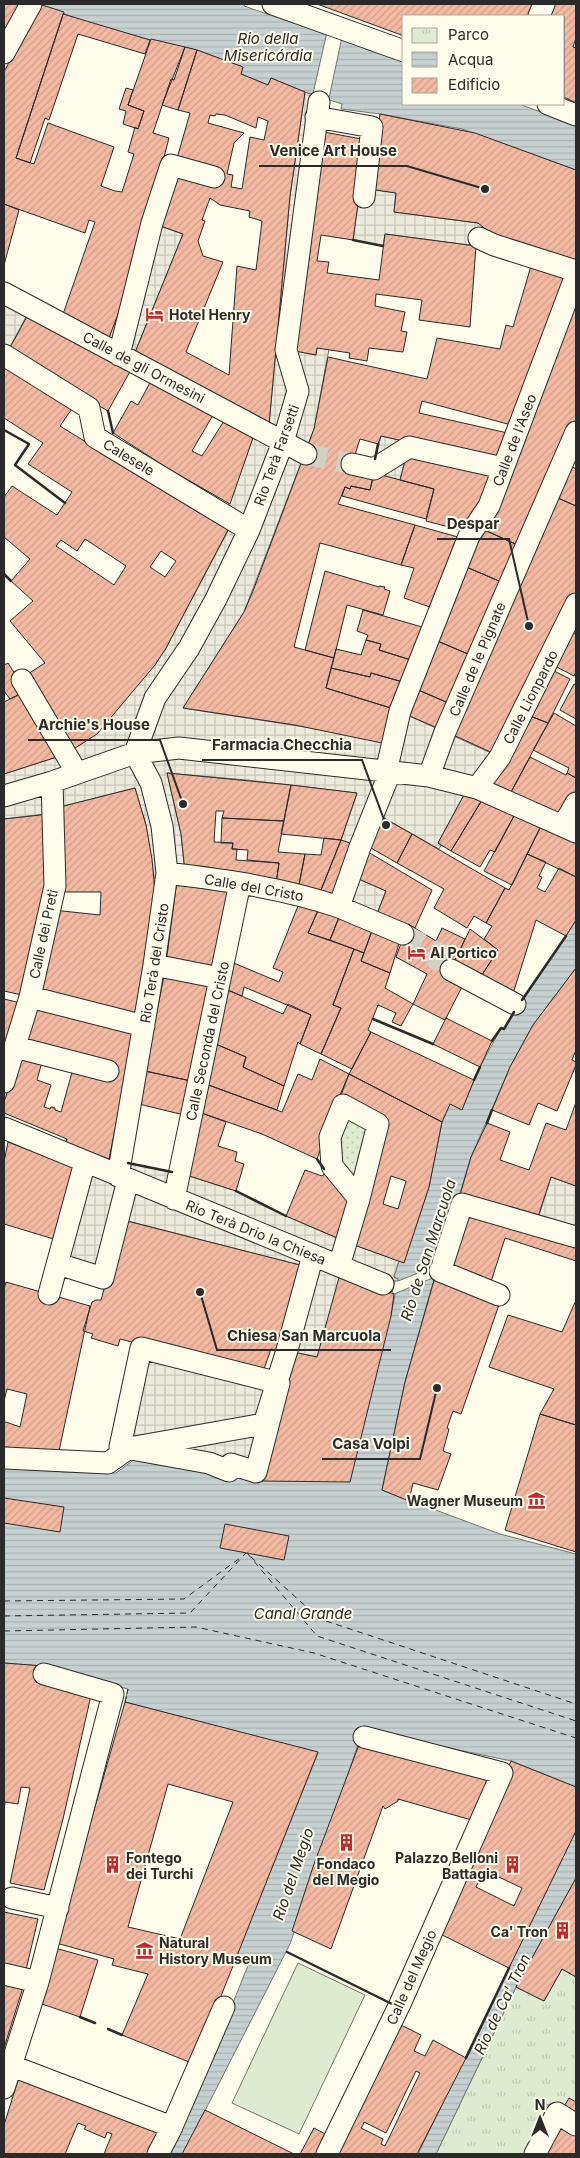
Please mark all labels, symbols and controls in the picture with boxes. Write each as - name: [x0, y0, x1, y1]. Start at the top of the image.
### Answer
- legend: [402, 15, 565, 105]
- text: Parco: [448, 25, 489, 44]
- water label: Rio della Misericórdia: [224, 29, 312, 65]
- text: Acqua: [448, 50, 493, 69]
- text: Edificio: [448, 75, 500, 94]
- callout: Venice Art House: [259, 136, 407, 166]
- text: Venice Art House: [269, 141, 397, 160]
- hotel icon: Hotel Henry: [145, 304, 165, 324]
- place label: Hotel Henry: [169, 306, 251, 323]
- street label: Calle de gli Ormesini: [80, 328, 208, 406]
- street label: Calle de l'Aseo: [489, 391, 539, 489]
- street label: Rio Terà Farsetti: [250, 402, 302, 508]
- street label: Calesele: [100, 435, 158, 479]
- callout: Despar: [437, 509, 509, 539]
- text: Despar: [447, 514, 499, 533]
- street label: Calle de le Pignate: [445, 599, 509, 719]
- street label: Calle Lionpardo: [499, 647, 561, 747]
- callout: Archie's House: [28, 710, 160, 740]
- text: Archie's House: [38, 715, 150, 734]
- callout: Farmacia Checchia: [202, 730, 362, 760]
- text: Farmacia Checchia: [212, 735, 352, 754]
- street label: Calle del Cristo: [203, 870, 305, 904]
- street label: Calle dei Preti: [25, 888, 61, 980]
- street label: Rio Terà del Cristo: [136, 902, 172, 1024]
- hotel icon: Al Portico: [406, 942, 426, 962]
- place label: Al Portico: [430, 944, 497, 961]
- street label: Calle Seconda del Cristo: [182, 960, 232, 1122]
- water label: Rio de San Marcuola: [396, 1177, 460, 1323]
- street label: Rio Terà Drio la Chiesa: [183, 1196, 329, 1268]
- callout: Chiesa San Marcuola: [217, 1320, 391, 1350]
- text: Chiesa San Marcuola: [227, 1326, 381, 1345]
- callout: Casa Volpi: [322, 1429, 420, 1459]
- text: Casa Volpi: [332, 1434, 410, 1453]
- museum icon: Wagner Museum: [527, 1490, 547, 1510]
- place label: Wagner Museum: [407, 1492, 523, 1509]
- water label: Canal Grande: [254, 1604, 352, 1623]
- water label: Rio del Megio: [268, 1825, 318, 1923]
- building icon: Fondaco del Megio: [336, 1833, 356, 1853]
- place label: Fontego dei Turchi: [126, 1849, 194, 1882]
- place label: Palazzo Belloni Battagia: [395, 1849, 498, 1882]
- building icon: Fontego dei Turchi: [102, 1855, 122, 1875]
- place label: Fondaco del Megio: [313, 1855, 380, 1888]
- building icon: Palazzo Belloni Battagia: [502, 1855, 522, 1875]
- building icon: Ca' Tron: [552, 1921, 572, 1941]
- place label: Ca' Tron: [491, 1923, 548, 1940]
- street label: Calle del Megio: [382, 1927, 440, 2027]
- place label: Natural History Museum: [159, 1934, 272, 1967]
- museum icon: Natural History Museum: [135, 1940, 155, 1960]
- water label: Rio de Ca' Tron: [469, 1950, 535, 2057]
- north arrow: [515, 2093, 565, 2143]
- text: N: [535, 2096, 545, 2113]

